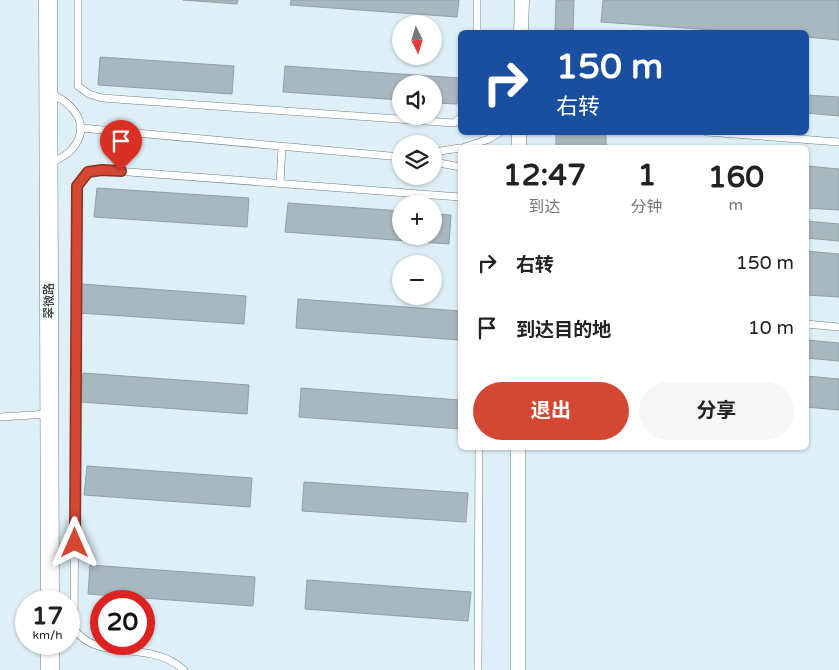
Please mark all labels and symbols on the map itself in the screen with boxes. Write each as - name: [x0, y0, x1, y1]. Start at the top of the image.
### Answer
- north arrow: [392, 15, 442, 65]
- pin: [100, 120, 142, 171]
- street label: 翠微路: [42, 283, 56, 319]
- position arrow: [48, 516, 100, 568]
- speed limit sign: 20: [90, 590, 155, 655]

